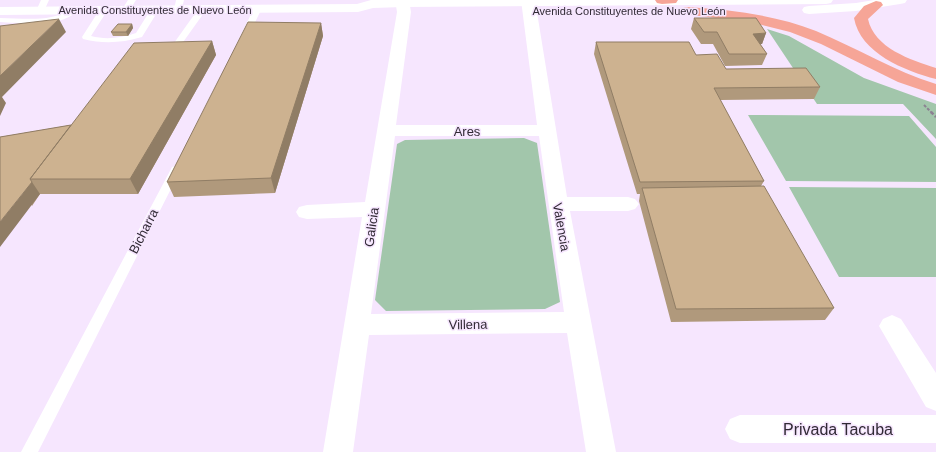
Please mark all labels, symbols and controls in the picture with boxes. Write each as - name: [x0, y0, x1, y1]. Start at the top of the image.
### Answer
- street label: Avenida Constituyentes de Nuevo León: [58, 4, 252, 16]
- street label: Avenida Constituyentes de Nuevo León: [532, 5, 726, 17]
- street label: Ares: [454, 124, 481, 139]
- street label: Valencia: [550, 202, 573, 253]
- street label: Bicharra: [126, 206, 161, 256]
- street label: Galicia: [361, 206, 382, 248]
- street label: Villena: [448, 317, 488, 332]
- street label: Privada Tacuba: [783, 421, 893, 438]

